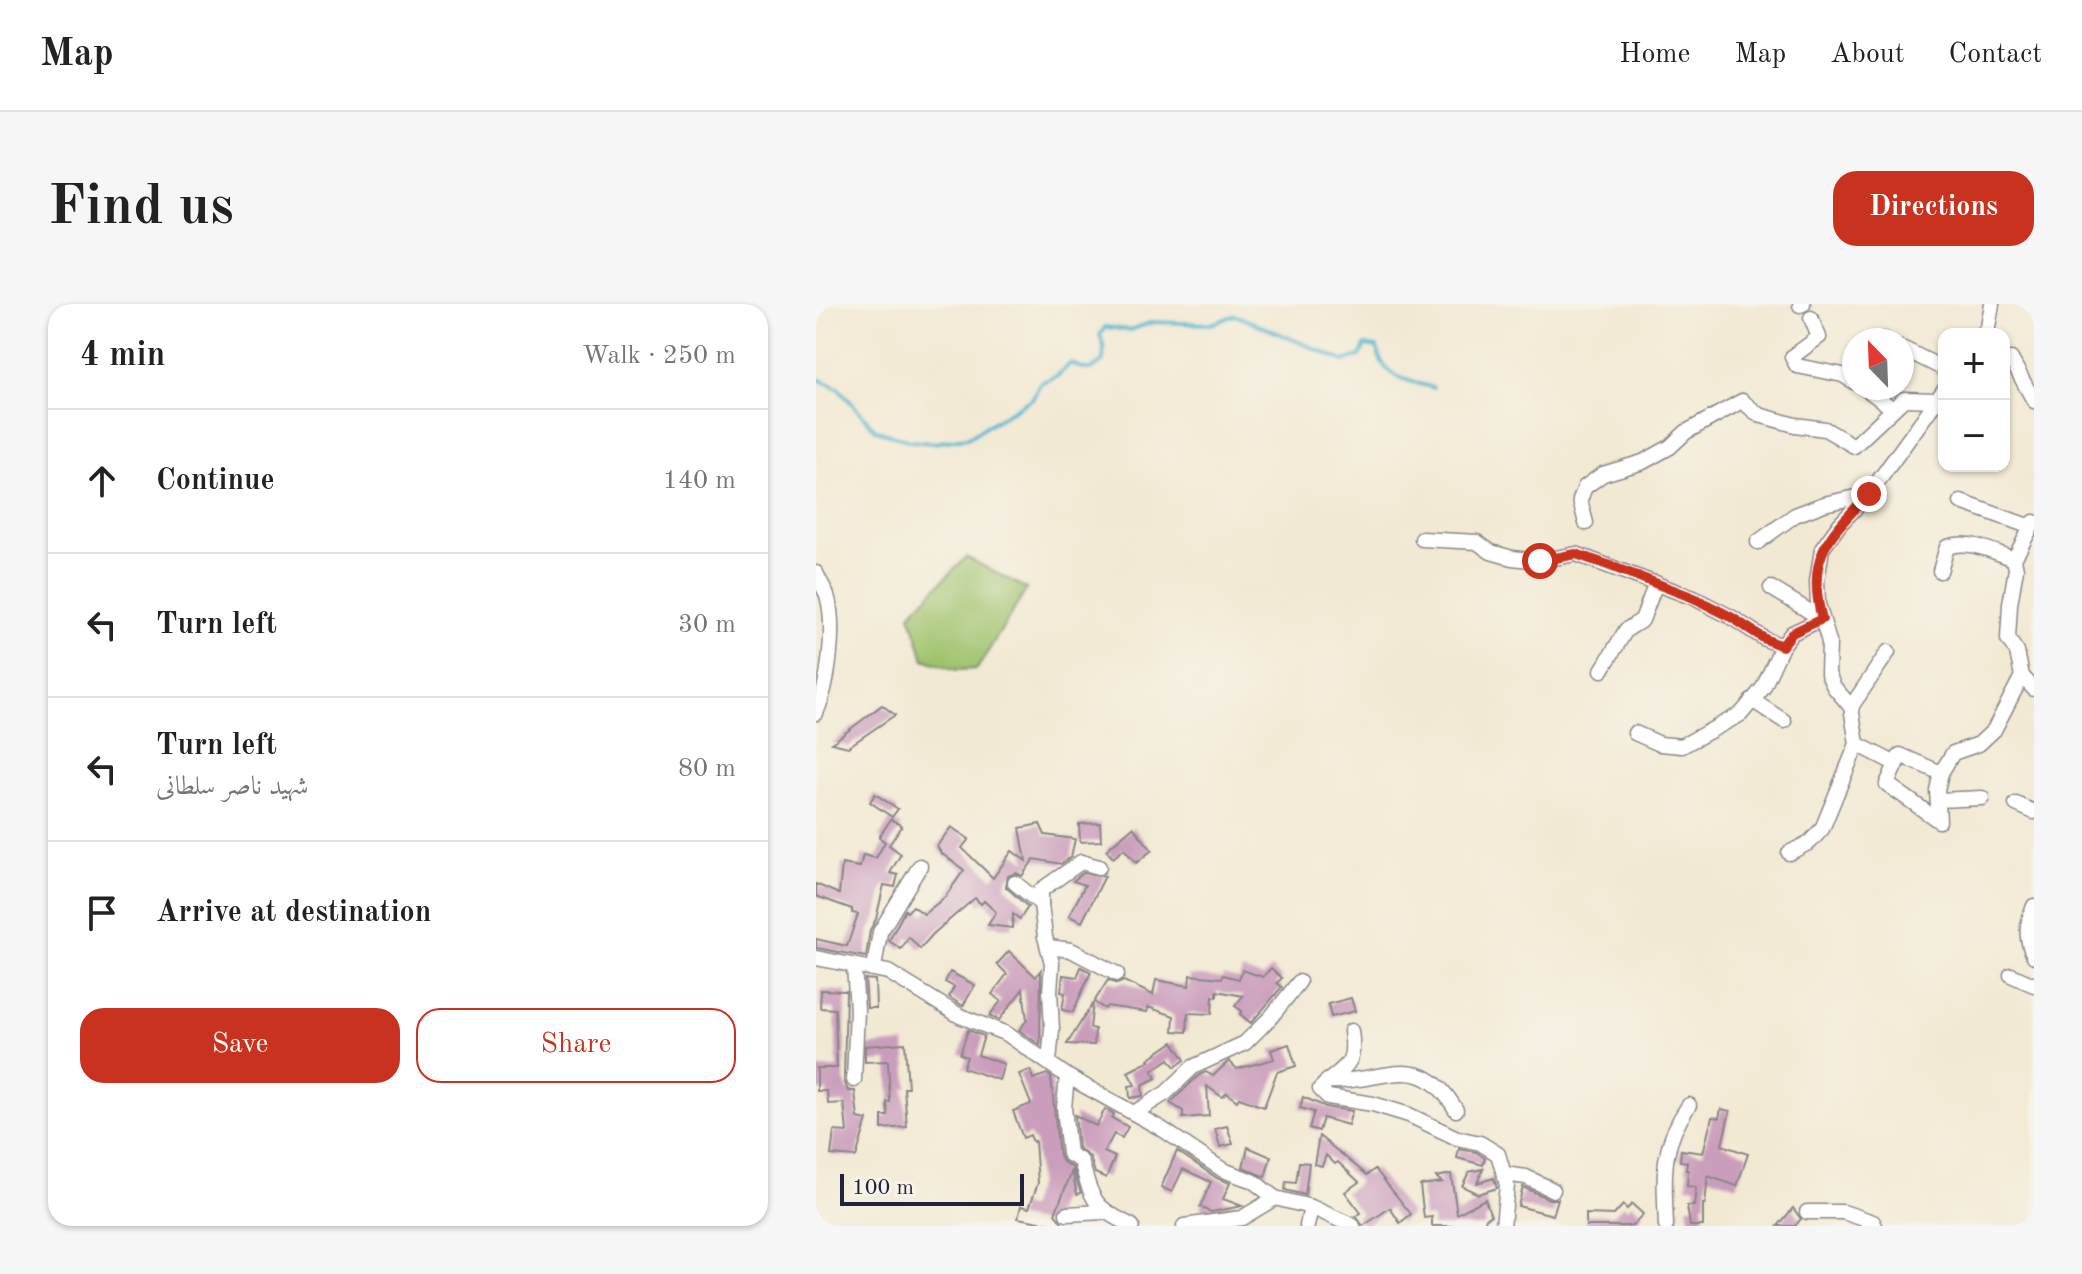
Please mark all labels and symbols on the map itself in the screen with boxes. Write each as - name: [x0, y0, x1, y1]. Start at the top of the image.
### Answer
- north arrow: [1842, 328, 1914, 400]
- route end: [1851, 476, 1887, 512]
- route start: [1522, 543, 1558, 579]
- scale bar: [840, 1170, 1024, 1206]

